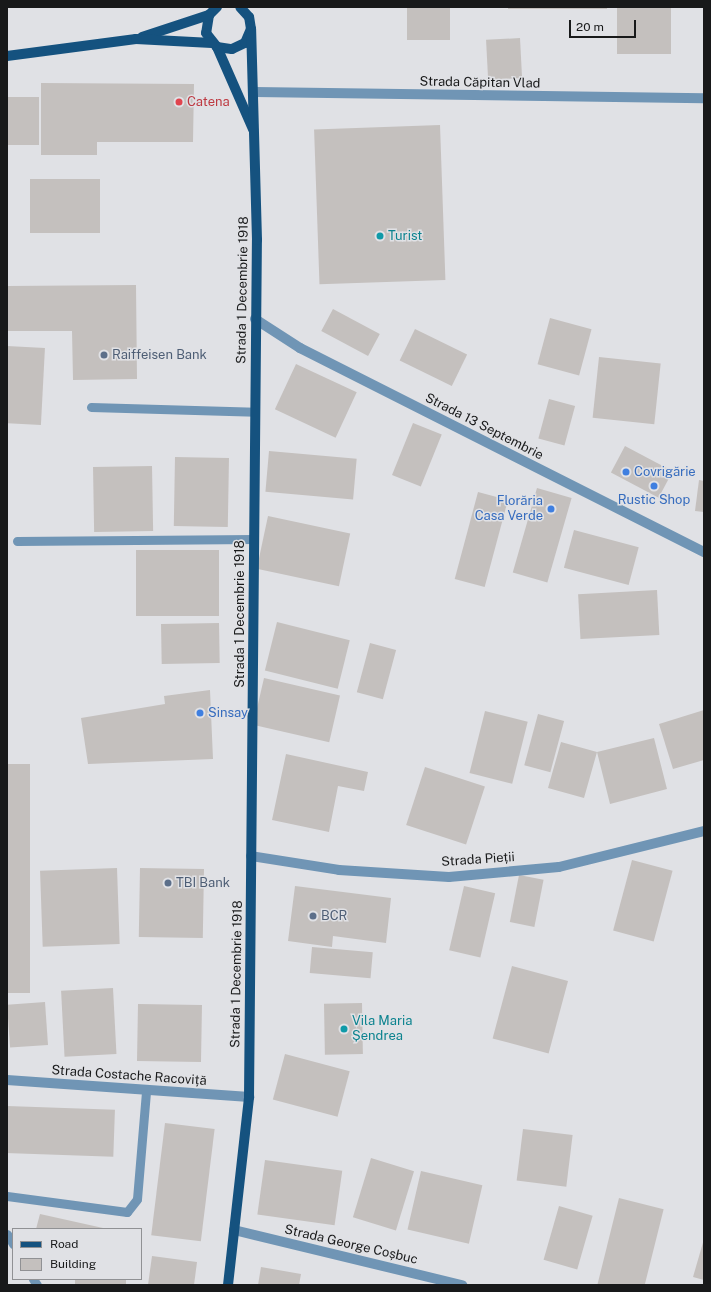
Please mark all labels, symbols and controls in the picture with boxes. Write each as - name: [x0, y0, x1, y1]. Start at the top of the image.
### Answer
- scale bar: [571, 12, 638, 38]
- text: 20 m: [576, 20, 604, 34]
- street label: Strada Căpitan Vlad: [419, 74, 541, 92]
- place label: Catena: [187, 94, 230, 110]
- marker: Catena: [174, 97, 184, 107]
- street label: Strada 1 Decembrie 1918: [234, 216, 252, 364]
- place label: Turist: [388, 228, 422, 244]
- marker: Turist: [375, 231, 385, 241]
- place label: Raiffeisen Bank: [112, 347, 207, 363]
- marker: Raiffeisen Bank: [99, 350, 109, 360]
- street label: Strada 13 Septembrie: [422, 390, 546, 464]
- place label: Covrigărie: [634, 464, 696, 480]
- marker: Covrigărie: [621, 467, 631, 477]
- marker: Rustic Shop: [649, 481, 659, 491]
- place label: Rustic Shop: [618, 492, 690, 508]
- place label: Florăria Casa Verde: [474, 494, 543, 525]
- marker: Florăria Casa Verde: [546, 504, 556, 514]
- street label: Strada 1 Decembrie 1918: [232, 540, 248, 688]
- place label: Sinsay: [208, 705, 248, 721]
- marker: Sinsay: [195, 708, 205, 718]
- street label: Strada Pieții: [441, 850, 515, 870]
- place label: TBI Bank: [176, 875, 230, 891]
- marker: TBI Bank: [163, 878, 173, 888]
- street label: Strada 1 Decembrie 1918: [228, 900, 246, 1048]
- place label: BCR: [321, 908, 347, 924]
- marker: BCR: [308, 911, 318, 921]
- place label: Vila Maria Șendrea: [352, 1014, 412, 1045]
- marker: Vila Maria Șendrea: [339, 1024, 349, 1034]
- street label: Strada Costache Racoviță: [51, 1063, 207, 1089]
- street label: Strada George Coșbuc: [283, 1222, 419, 1268]
- legend: [12, 1228, 142, 1280]
- text: Road: [50, 1237, 78, 1251]
- text: Building: [50, 1257, 96, 1271]

